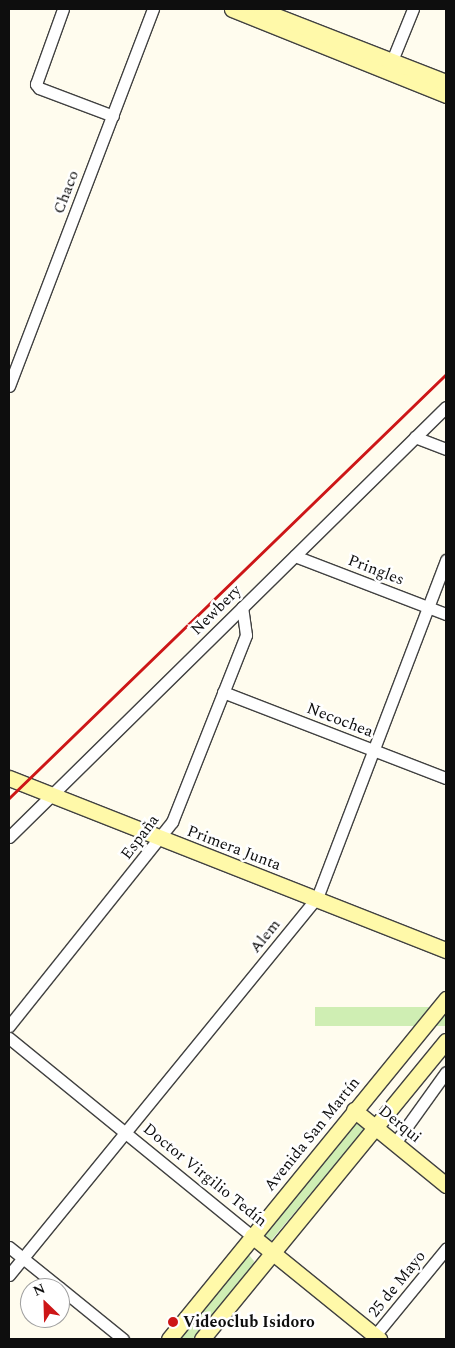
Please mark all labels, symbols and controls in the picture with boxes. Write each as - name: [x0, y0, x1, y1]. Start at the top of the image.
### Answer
- street label: Chaco: [49, 168, 83, 216]
- street label: Pringles: [345, 551, 407, 589]
- street label: Newbery: [187, 581, 245, 639]
- street label: Necochea: [304, 699, 376, 741]
- street label: España: [117, 811, 163, 863]
- street label: Primera Junta: [184, 821, 284, 875]
- street label: Alem: [246, 915, 284, 957]
- street label: Avenida San Martín: [260, 1073, 364, 1195]
- street label: Derqui: [375, 1101, 425, 1147]
- street label: Doctor Virgilio Tedín: [139, 1119, 271, 1231]
- street label: 25 de Mayo: [364, 1247, 430, 1321]
- north arrow: [20, 1278, 70, 1328]
- text: N: [30, 1278, 49, 1302]
- place label: Videoclub Isidoro: [183, 1312, 315, 1332]
- marker: Videoclub Isidoro: [167, 1316, 179, 1328]

